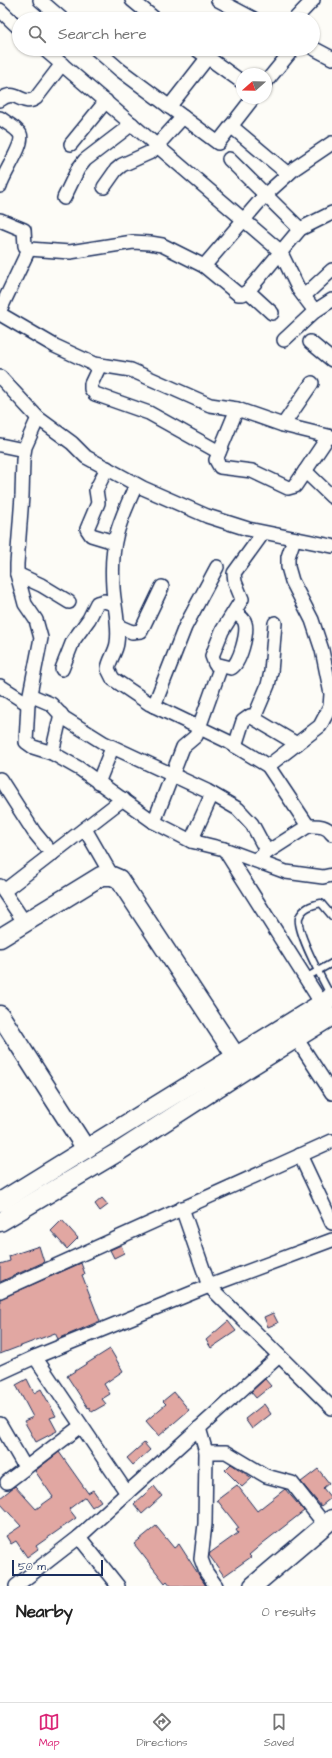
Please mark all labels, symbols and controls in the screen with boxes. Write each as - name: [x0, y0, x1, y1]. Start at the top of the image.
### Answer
- search box: [12, 12, 320, 56]
- icon: search: [26, 23, 48, 45]
- text: Search here: [58, 24, 147, 45]
- north arrow: [236, 68, 272, 104]
- scale bar: [12, 1558, 103, 1577]
- text: 50 m: [18, 1559, 46, 1574]
- text: Nearby: [16, 1600, 73, 1624]
- text: 0 results: [261, 1603, 316, 1621]
- tab: Map: [38, 1711, 60, 1750]
- tab: Directions: [136, 1711, 188, 1750]
- tab: Saved: [264, 1711, 294, 1750]

